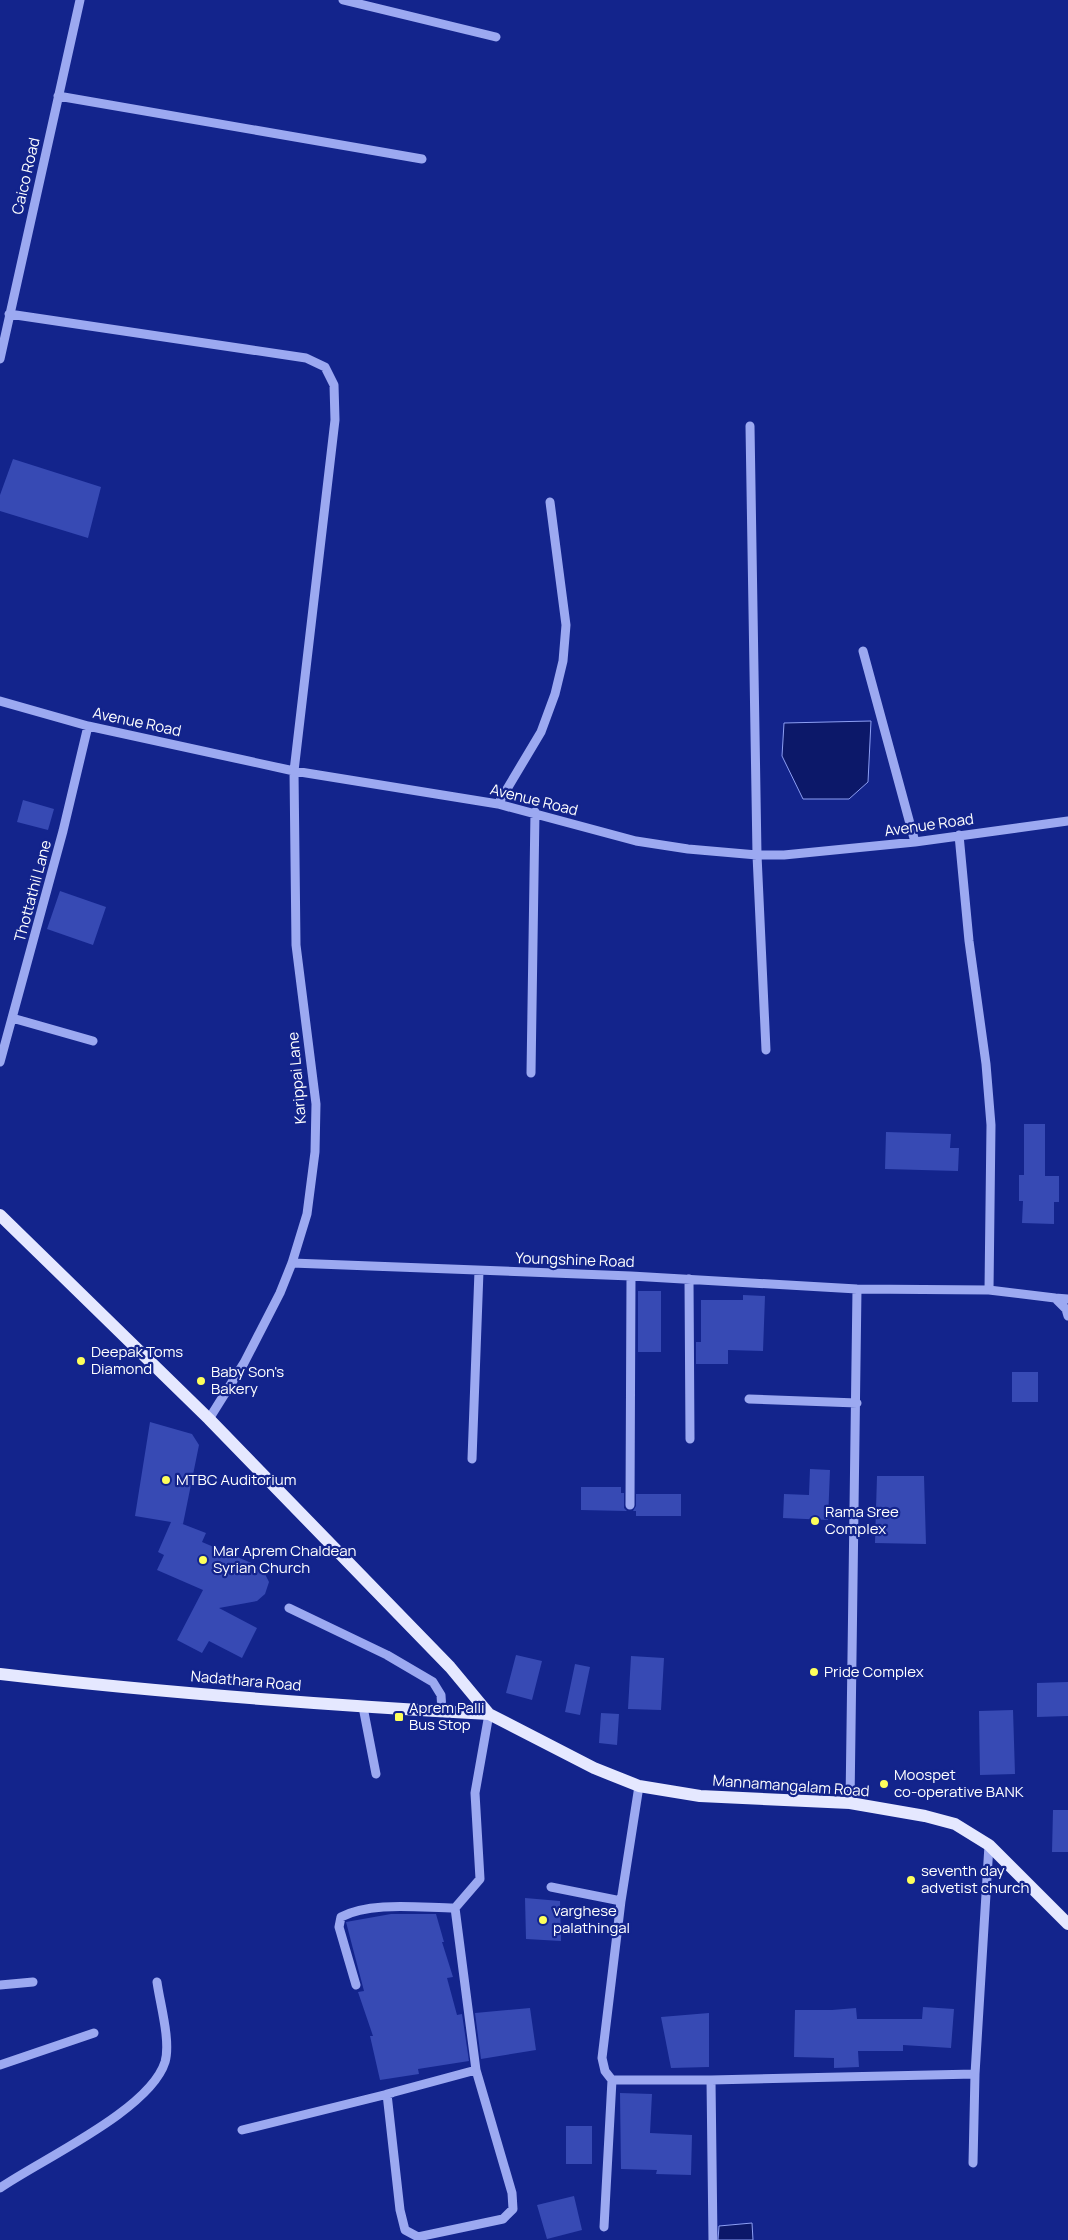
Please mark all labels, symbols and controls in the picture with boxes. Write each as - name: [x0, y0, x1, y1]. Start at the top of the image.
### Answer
- street label: Caico Road: [7, 135, 45, 216]
- street label: Avenue Road: [91, 702, 183, 741]
- street label: Avenue Road: [488, 778, 580, 821]
- street label: Avenue Road: [883, 808, 975, 841]
- street label: Thottathil Lane: [9, 837, 56, 944]
- street label: Karippai Lane: [282, 1031, 311, 1125]
- street label: Youngshine Road: [515, 1247, 635, 1272]
- place label: Deepak Toms Diamond: [91, 1341, 183, 1379]
- marker: Deepak Toms Diamond: [75, 1355, 87, 1367]
- place label: Baby Son's Bakery: [211, 1361, 284, 1399]
- marker: Baby Son's Bakery: [195, 1375, 207, 1387]
- place label: MTBC Auditorium: [176, 1469, 296, 1490]
- marker: MTBC Auditorium: [160, 1474, 172, 1486]
- place label: Rama Sree Complex: [825, 1501, 899, 1539]
- marker: Rama Sree Complex: [809, 1515, 821, 1527]
- place label: Mar Aprem Chaldean Syrian Church: [213, 1540, 357, 1578]
- marker: Mar Aprem Chaldean Syrian Church: [197, 1554, 209, 1566]
- place label: Pride Complex: [824, 1661, 924, 1682]
- street label: Nadathara Road: [190, 1665, 302, 1696]
- marker: Pride Complex: [808, 1666, 820, 1678]
- place label: Aprem Palli Bus Stop: [409, 1697, 484, 1735]
- marker: Aprem Palli Bus Stop: [393, 1711, 405, 1723]
- place label: Moospet co-operative BANK: [894, 1764, 1024, 1802]
- street label: Mannamangalam Road: [712, 1770, 870, 1801]
- marker: Moospet co-operative BANK: [878, 1778, 890, 1790]
- place label: seventh day advetist church: [921, 1860, 1029, 1898]
- marker: seventh day advetist church: [905, 1874, 917, 1886]
- place label: varghese palathingal: [553, 1900, 630, 1938]
- marker: varghese palathingal: [537, 1914, 549, 1926]

